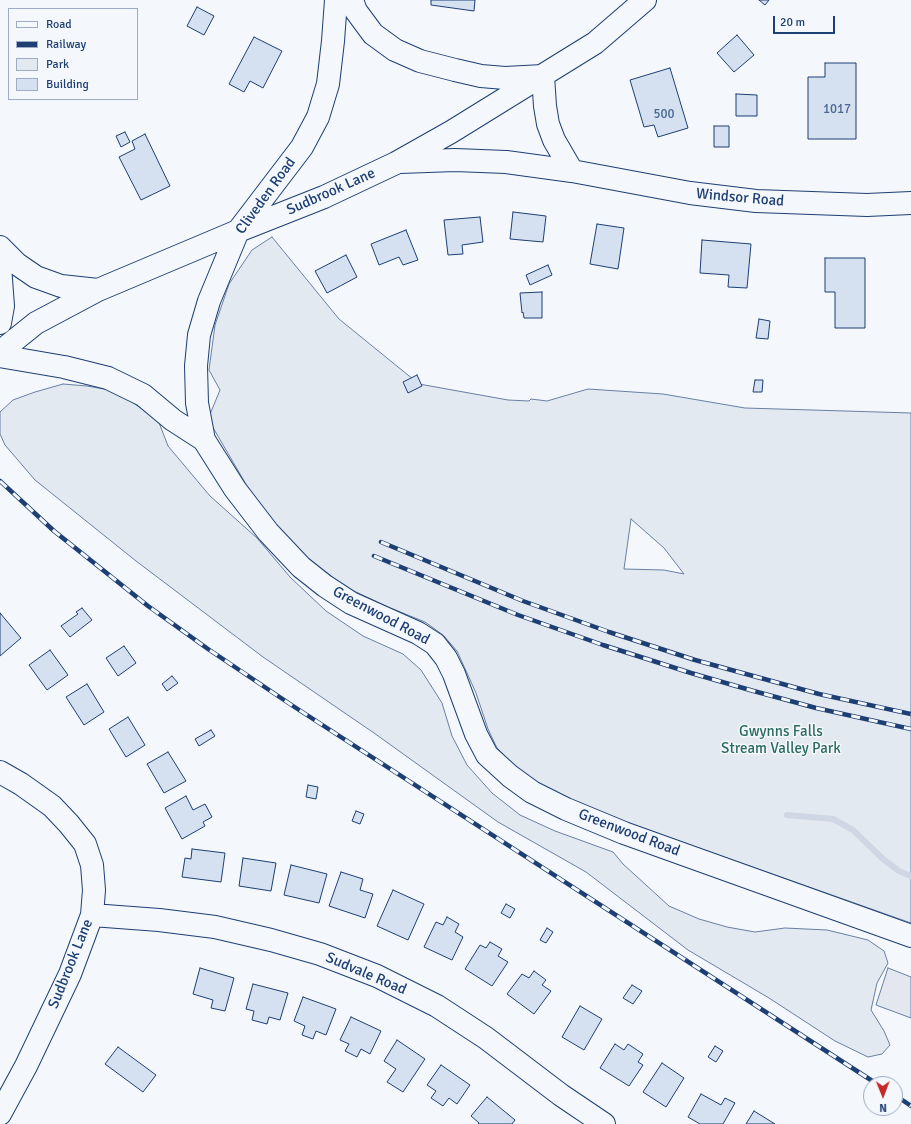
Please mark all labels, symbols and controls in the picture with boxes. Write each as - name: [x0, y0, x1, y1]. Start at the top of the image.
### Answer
- legend: [8, 8, 138, 100]
- scale bar: [775, 8, 837, 34]
- text: 20 m: [780, 15, 805, 30]
- text: Road: [46, 17, 72, 32]
- text: Railway: [46, 37, 86, 52]
- text: Park: [46, 57, 69, 72]
- text: Building: [46, 77, 89, 92]
- house number: 1017: [823, 102, 851, 118]
- house number: 500: [653, 107, 675, 123]
- street label: Cliveden Road: [232, 154, 300, 238]
- street label: Sudbrook Lane: [284, 164, 378, 220]
- street label: Windsor Road: [695, 185, 785, 211]
- street label: Greenwood Road: [329, 583, 433, 649]
- park label: Gwynns Falls Stream Valley Park: [721, 723, 841, 758]
- street label: Greenwood Road: [576, 805, 682, 861]
- street label: Sudbrook Lane: [45, 917, 97, 1011]
- street label: Sudvale Road: [323, 949, 409, 999]
- north arrow: [863, 1076, 903, 1116]
- text: N: [879, 1101, 887, 1114]

